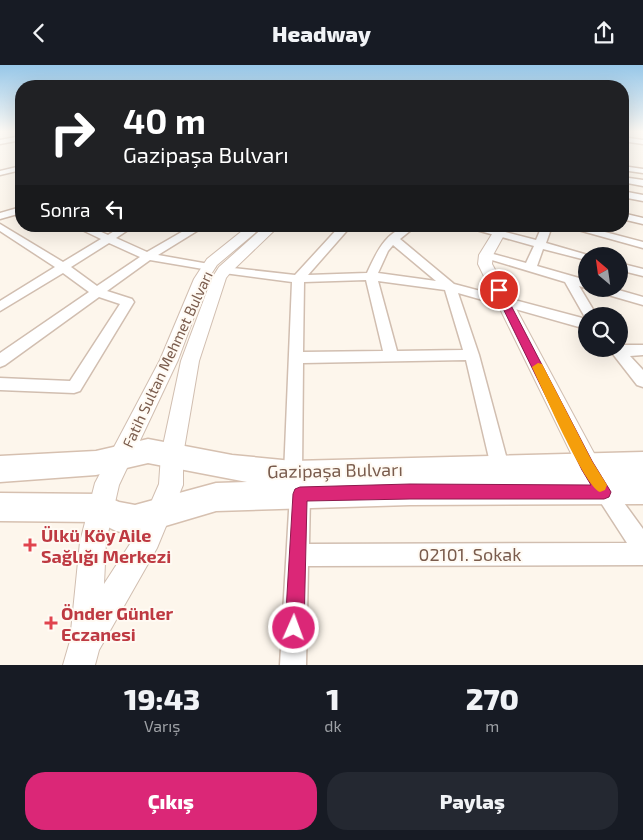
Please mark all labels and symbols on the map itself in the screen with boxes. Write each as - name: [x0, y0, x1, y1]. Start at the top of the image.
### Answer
- north arrow: [578, 247, 628, 297]
- street label: Fatih Sultan Mehmet Bulvarı: [118, 268, 216, 450]
- pin: [478, 269, 520, 311]
- street label: Gazipaşa Bulvarı: [267, 458, 403, 483]
- place label: Ülkü Köy Aile Sağlığı Merkezi: [41, 524, 171, 567]
- marker: Ülkü Köy Aile Sağlığı Merkezi: [23, 538, 37, 552]
- street label: 02101. Sokak: [419, 543, 521, 565]
- position arrow: [267, 601, 319, 653]
- place label: Önder Günler Eczanesi: [61, 602, 174, 645]
- marker: Önder Günler Eczanesi: [45, 617, 57, 629]

